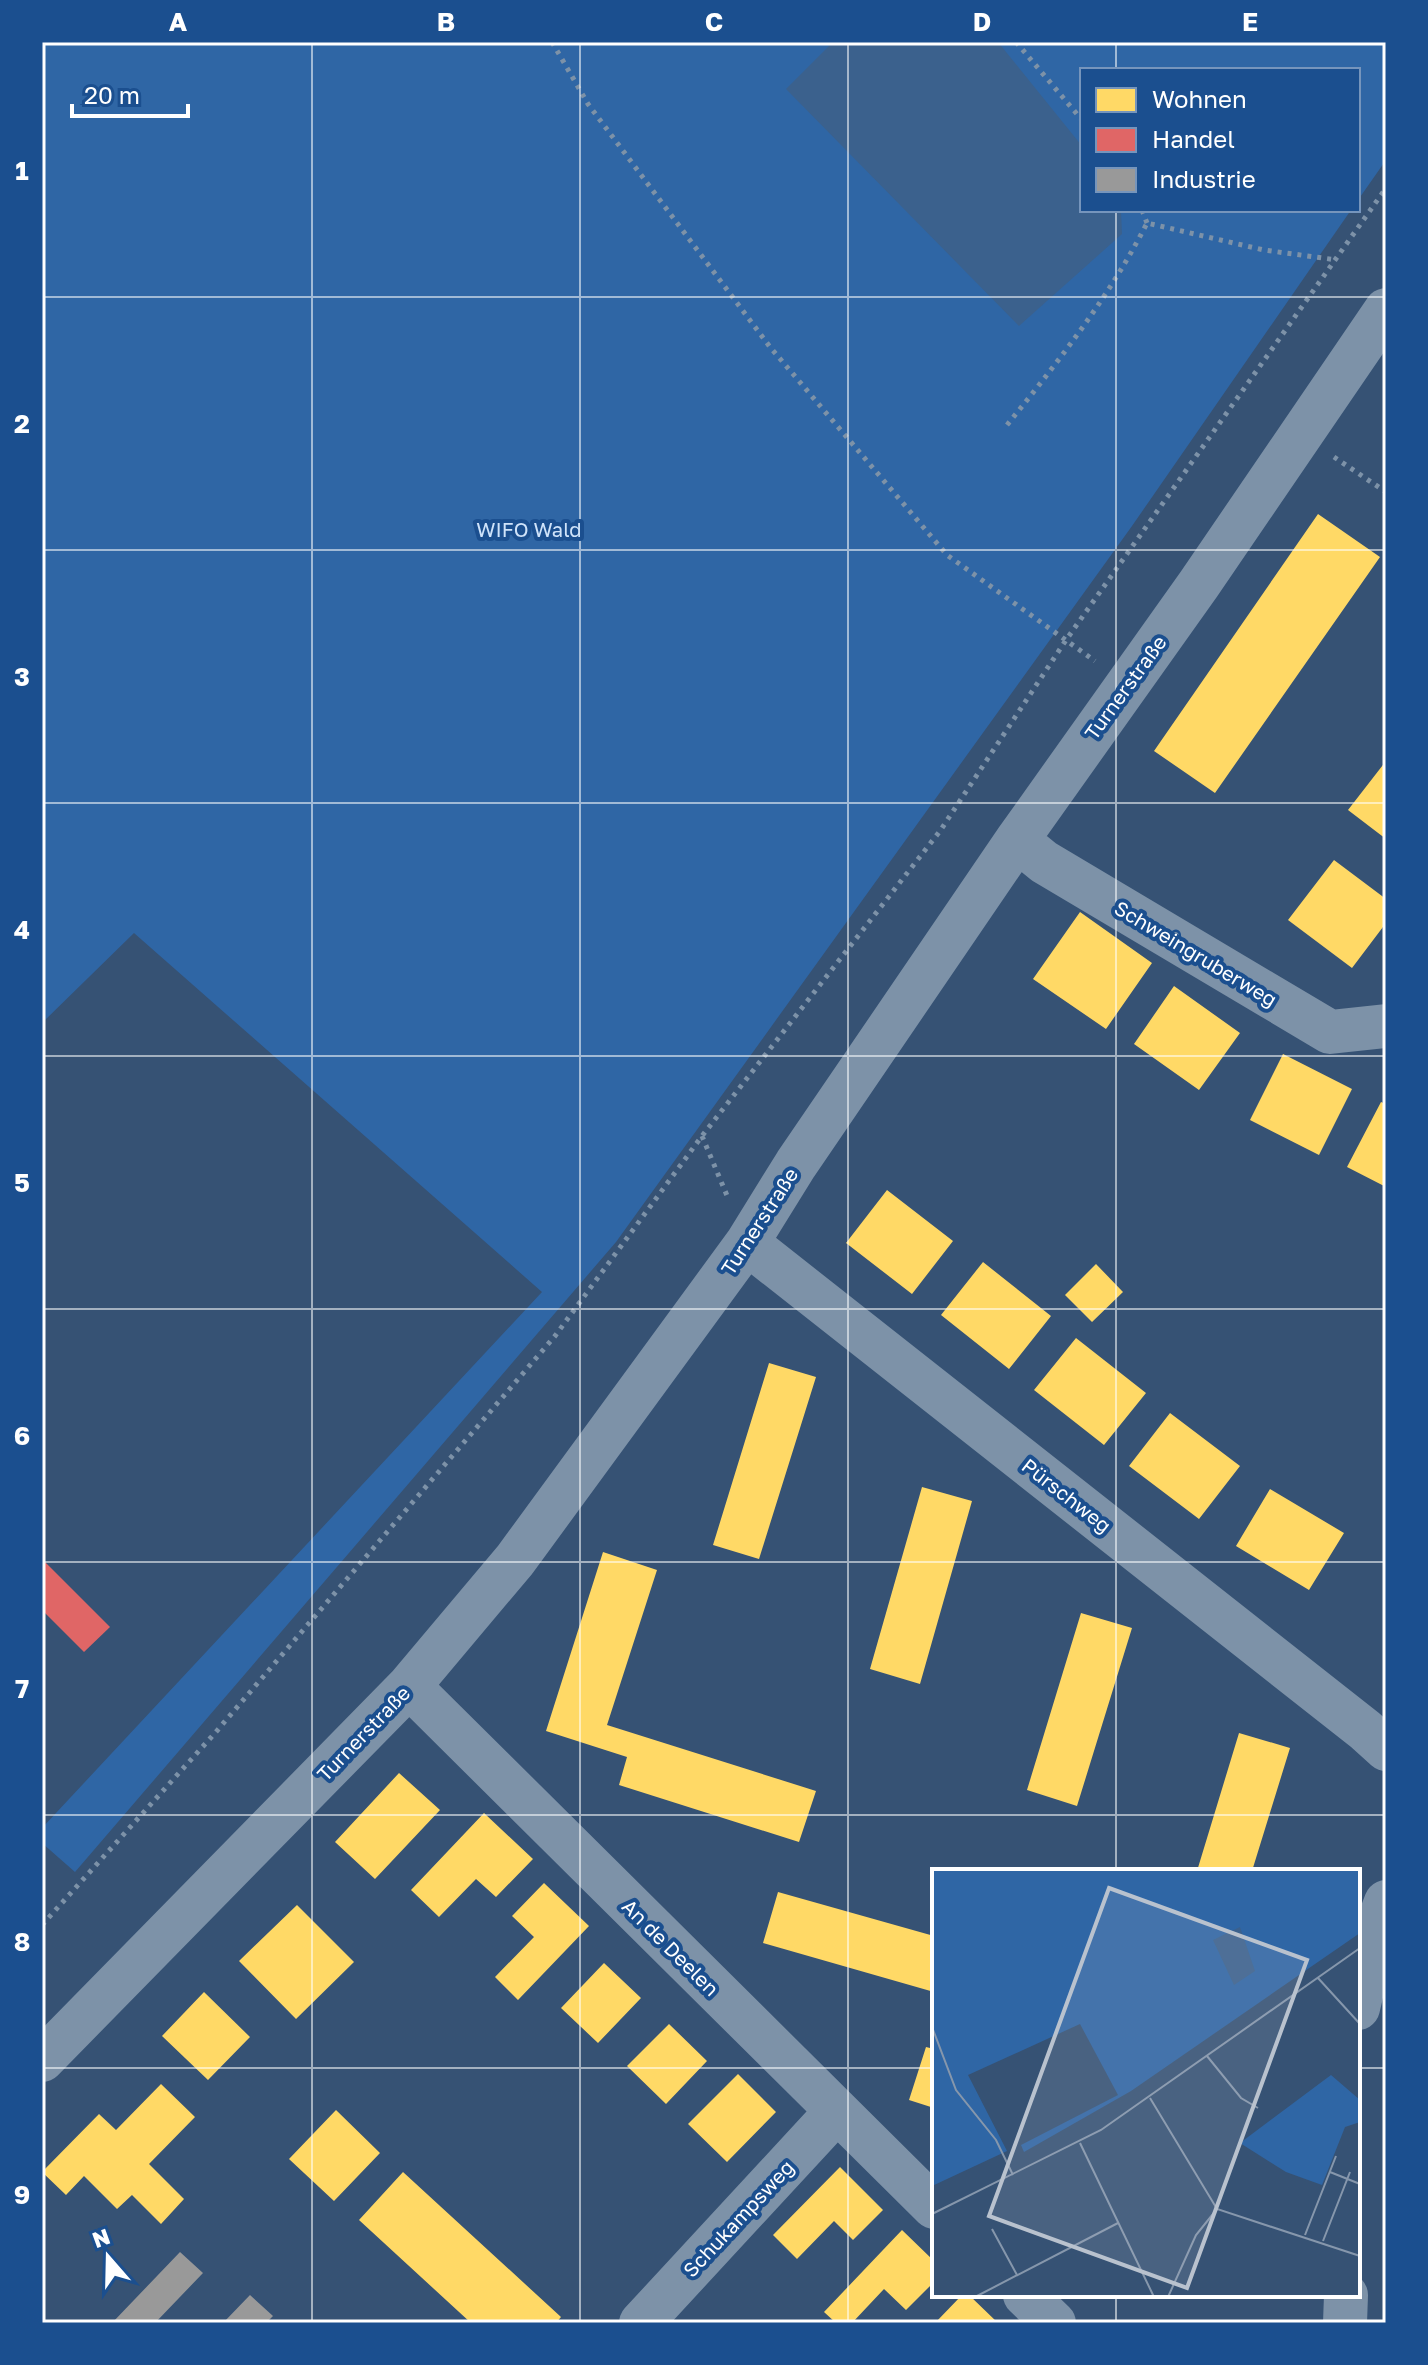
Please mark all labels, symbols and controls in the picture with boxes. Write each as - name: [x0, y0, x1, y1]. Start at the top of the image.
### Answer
- text: A: [169, 6, 188, 37]
- text: B: [437, 6, 455, 37]
- text: C: [705, 6, 723, 37]
- text: D: [973, 6, 991, 37]
- text: E: [1242, 6, 1258, 37]
- scale bar: [72, 68, 188, 118]
- legend: [1080, 68, 1360, 212]
- text: 20 m: [84, 80, 140, 109]
- text: Wohnen: [1152, 84, 1247, 113]
- text: Handel: [1152, 124, 1235, 153]
- text: 1: [15, 155, 29, 186]
- text: Industrie: [1152, 164, 1256, 193]
- text: 2: [14, 408, 30, 439]
- park label: WIFO Wald: [476, 517, 582, 541]
- street label: Turnerstraße: [1079, 630, 1171, 744]
- text: 3: [14, 661, 30, 692]
- street label: Schweingruberweg: [1110, 895, 1282, 1011]
- text: 4: [14, 914, 30, 945]
- street label: Turnerstraße: [715, 1163, 803, 1279]
- text: 5: [14, 1167, 30, 1198]
- text: 6: [14, 1420, 30, 1451]
- street label: Pürschweg: [1018, 1453, 1116, 1537]
- text: 7: [15, 1673, 29, 1704]
- street label: Turnerstraße: [312, 1680, 414, 1786]
- inset map: [932, 1869, 1360, 2297]
- street label: An de Deelen: [618, 1894, 724, 2000]
- text: 8: [14, 1926, 30, 1957]
- street label: Schukampsweg: [678, 2155, 798, 2281]
- text: 9: [14, 2179, 30, 2210]
- north arrow: [68, 2217, 148, 2297]
- text: N: [89, 2222, 113, 2253]

